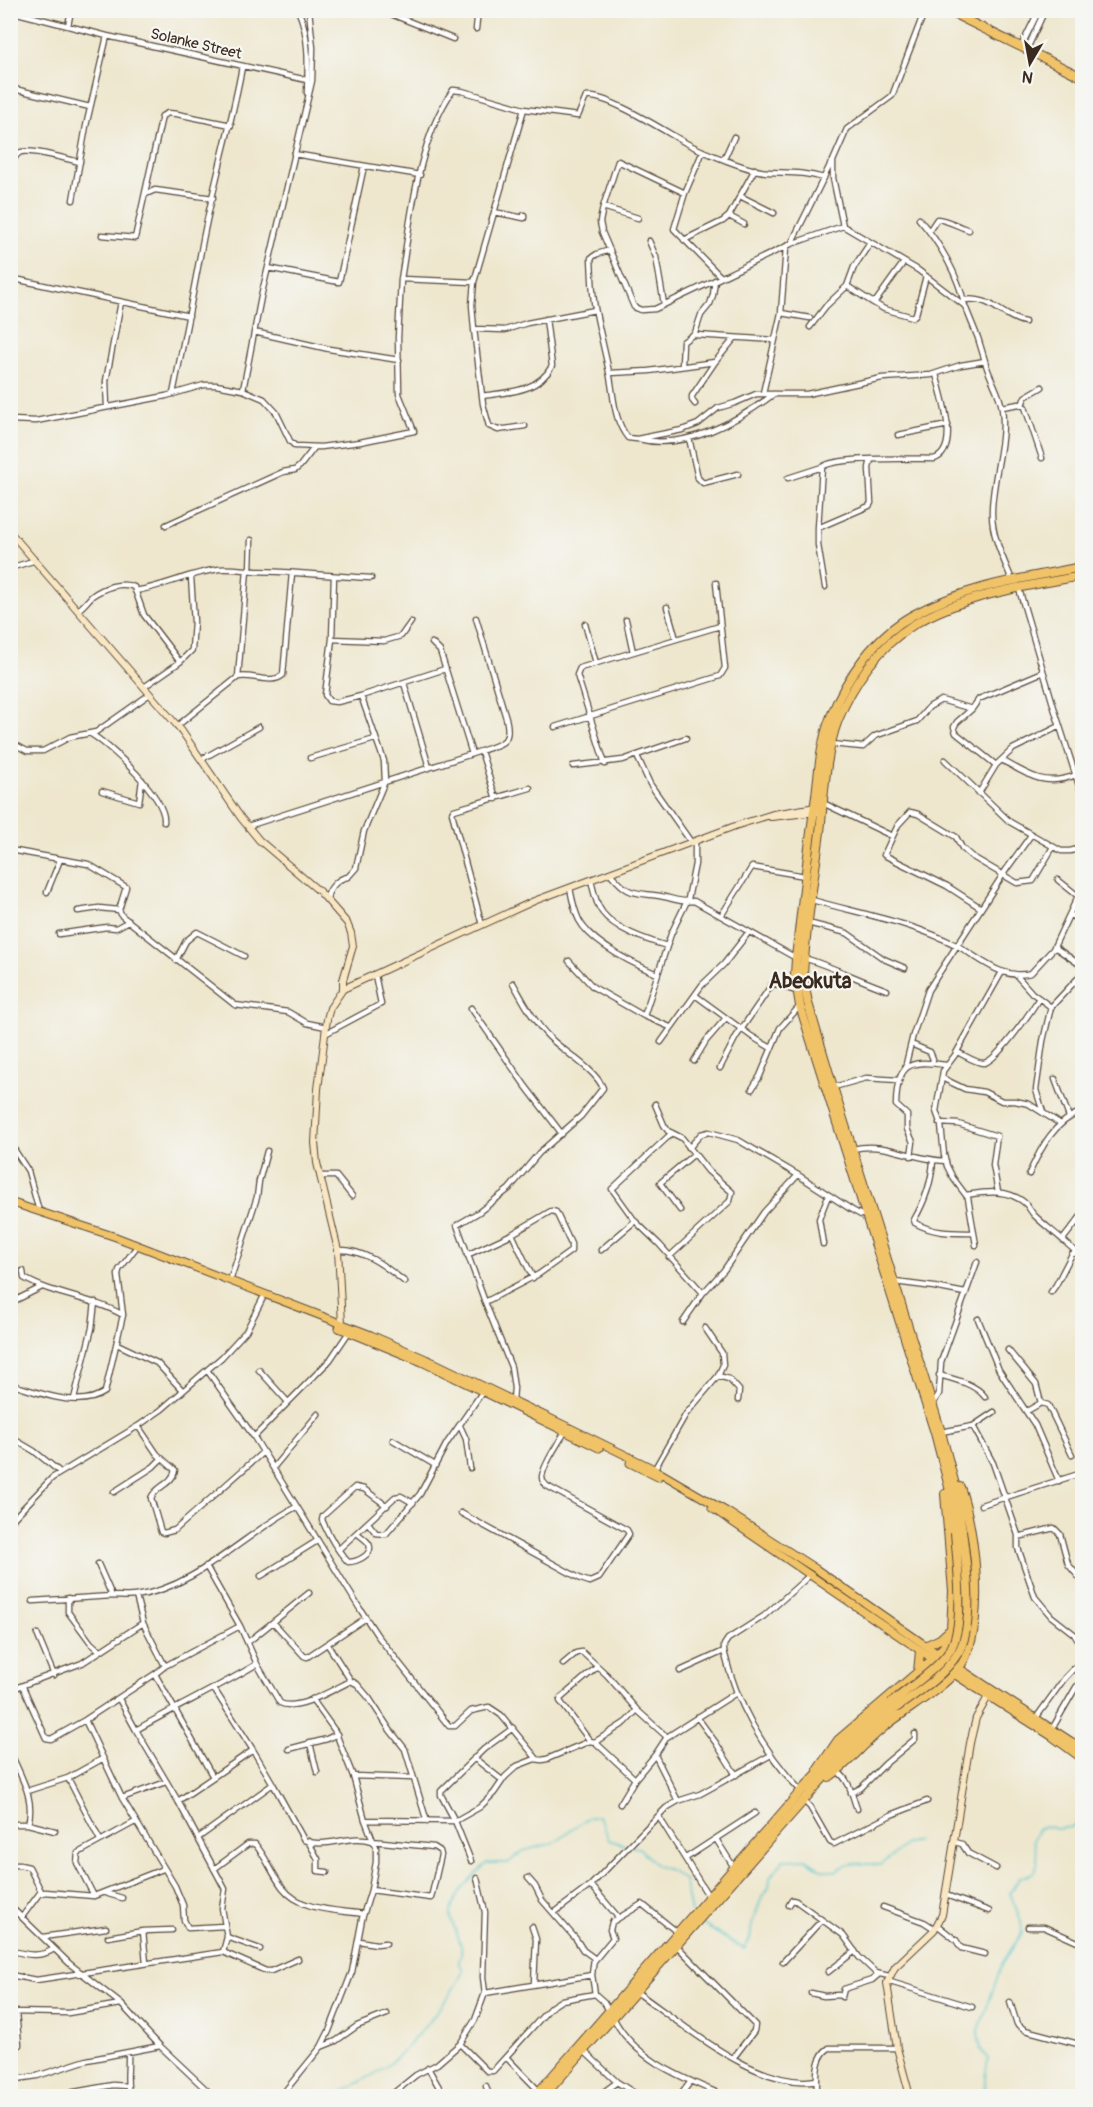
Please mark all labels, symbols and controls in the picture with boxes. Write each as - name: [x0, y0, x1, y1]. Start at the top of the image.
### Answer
- street label: Solanke Street: [149, 24, 244, 64]
- north arrow: [1000, 33, 1060, 93]
- text: N: [1020, 66, 1035, 88]
- district label: Abeokuta: [768, 968, 852, 995]

